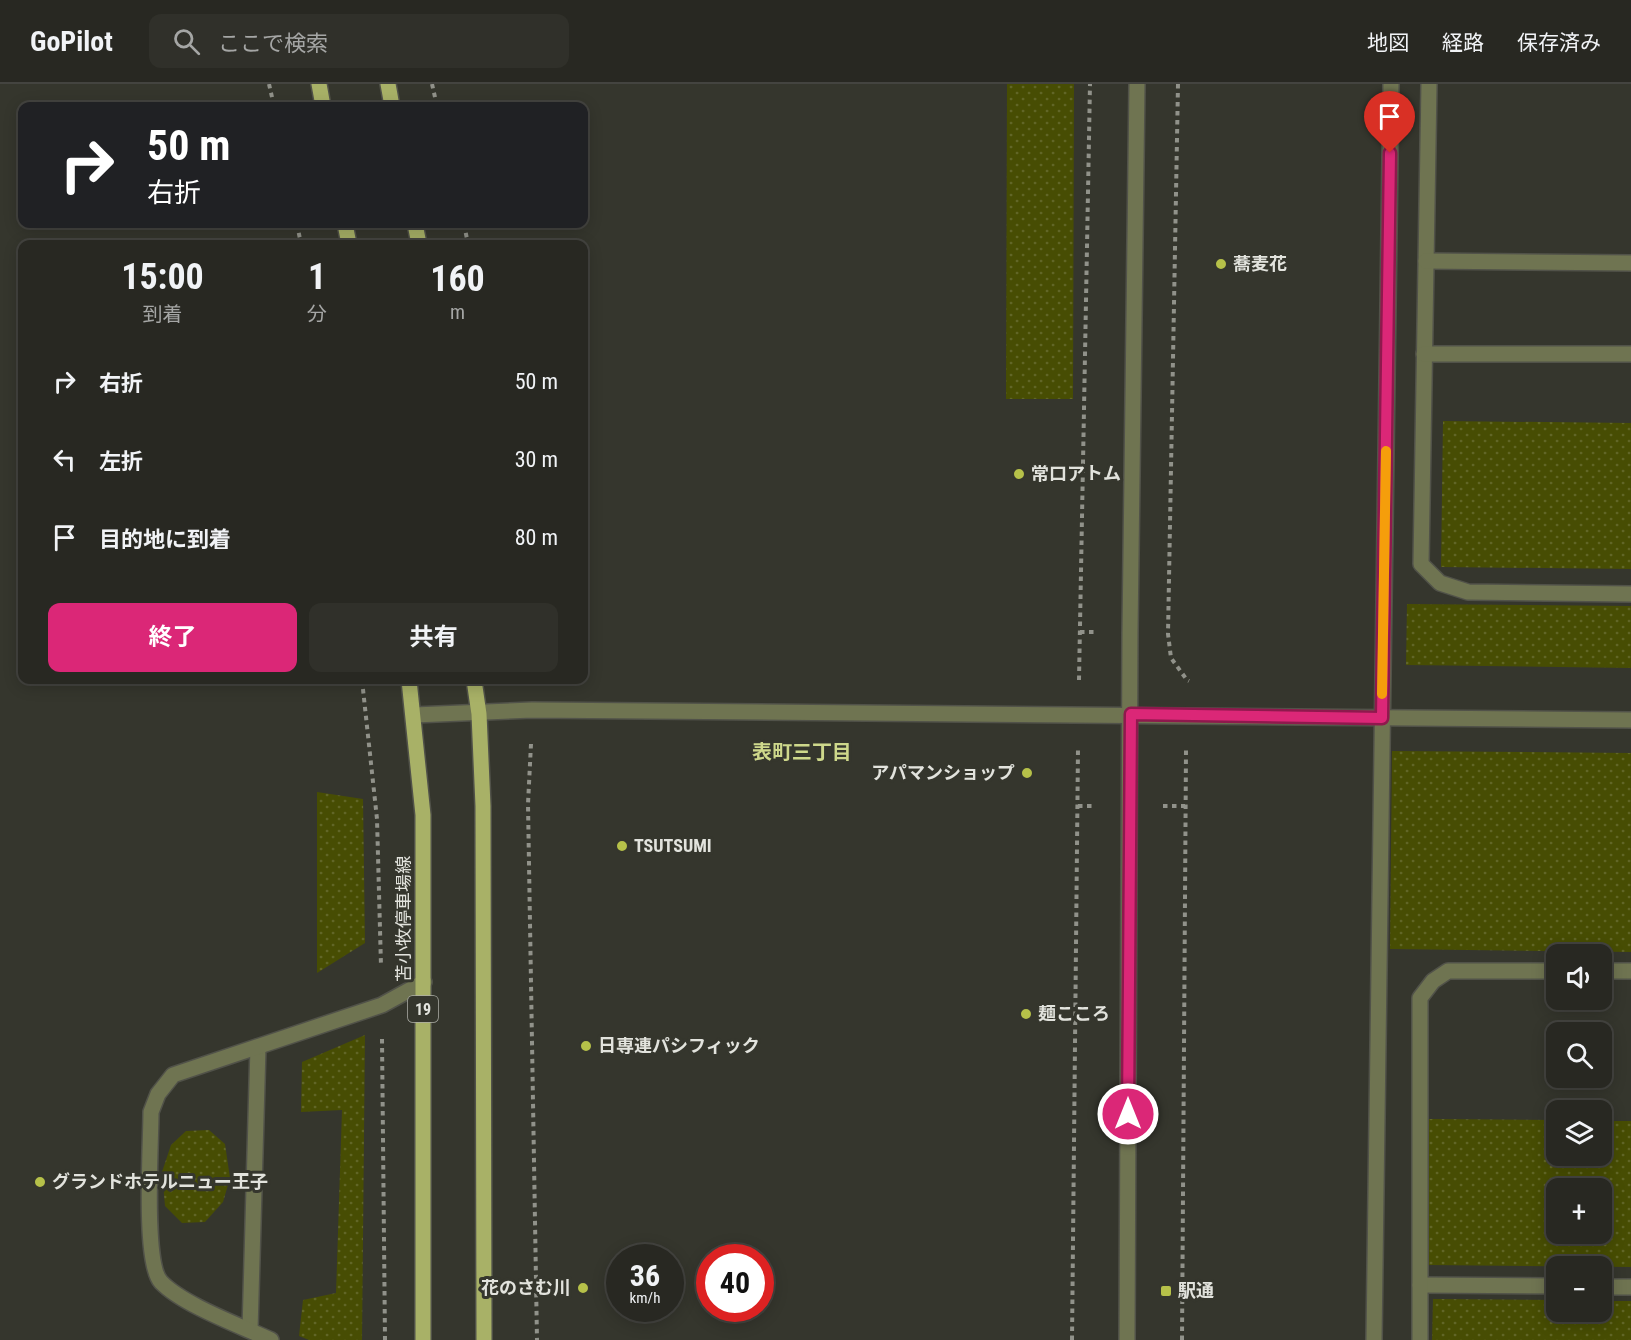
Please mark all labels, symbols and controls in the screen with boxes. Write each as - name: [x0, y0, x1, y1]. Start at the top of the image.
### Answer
- search box: [149, 14, 569, 68]
- text: GoPilot: [30, 25, 113, 58]
- icon: search: [170, 25, 203, 58]
- text: ここで検索: [218, 31, 328, 56]
- text: 地図: [1367, 31, 1409, 55]
- text: 経路: [1442, 31, 1484, 55]
- text: 保存済み: [1517, 31, 1601, 55]
- pin: [1364, 91, 1415, 153]
- icon: arrive: [1373, 100, 1406, 133]
- text: 50 m: [147, 121, 230, 170]
- icon: right: [48, 126, 126, 204]
- text: 右折: [147, 177, 201, 209]
- place label: 蕎麦花: [1233, 253, 1287, 274]
- text: 15:00: [121, 256, 204, 298]
- text: 1: [308, 256, 326, 298]
- marker: 蕎麦花: [1214, 257, 1228, 271]
- text: 160: [430, 258, 485, 300]
- text: m: [450, 300, 465, 324]
- text: 到着: [143, 302, 183, 326]
- text: 分: [307, 302, 327, 326]
- icon: right: [48, 365, 81, 398]
- text: 50 m: [515, 369, 558, 394]
- text: 右折: [99, 371, 143, 396]
- icon: left: [48, 443, 81, 476]
- text: 30 m: [515, 447, 558, 472]
- text: 左折: [99, 449, 143, 474]
- place label: 常口アトム: [1031, 463, 1121, 484]
- marker: 常口アトム: [1012, 467, 1026, 481]
- icon: arrive: [48, 521, 81, 554]
- text: 80 m: [515, 525, 558, 550]
- text: 目的地に到着: [99, 527, 231, 552]
- button: 終了: [48, 603, 297, 672]
- button: 共有: [309, 603, 558, 672]
- district label: 表町三丁目: [752, 740, 852, 764]
- place label: アパマンショップ: [871, 762, 1015, 783]
- marker: アパマンショップ: [1020, 766, 1034, 780]
- place label: TSUTSUMI: [634, 835, 712, 856]
- marker: TSUTSUMI: [615, 839, 629, 853]
- street label: 苫小牧停車場線: [393, 856, 414, 982]
- map controls: [1546, 944, 1612, 1322]
- button: sound: [1546, 944, 1612, 1010]
- road number: 19: [408, 996, 438, 1022]
- place label: 麺こころ: [1038, 1003, 1110, 1024]
- marker: 麺こころ: [1019, 1007, 1033, 1021]
- button: search: [1546, 1022, 1612, 1088]
- place label: 日専連パシフィック: [598, 1035, 760, 1056]
- marker: 日専連パシフィック: [579, 1039, 593, 1053]
- position arrow: [1096, 1082, 1160, 1146]
- button: layers: [1546, 1100, 1612, 1166]
- place label: グランドホテルニュー王子: [52, 1171, 268, 1192]
- marker: グランドホテルニュー王子: [33, 1175, 47, 1189]
- button: +: [1546, 1178, 1612, 1244]
- speed limit sign: 40: [696, 1244, 774, 1322]
- button: −: [1546, 1256, 1612, 1322]
- text: 36: [630, 1258, 660, 1293]
- place label: 花のさむ川: [481, 1277, 571, 1298]
- place label: 駅通: [1178, 1280, 1214, 1301]
- marker: 花のさむ川: [576, 1281, 590, 1295]
- marker: 駅通: [1159, 1284, 1173, 1298]
- text: km/h: [630, 1289, 660, 1307]

